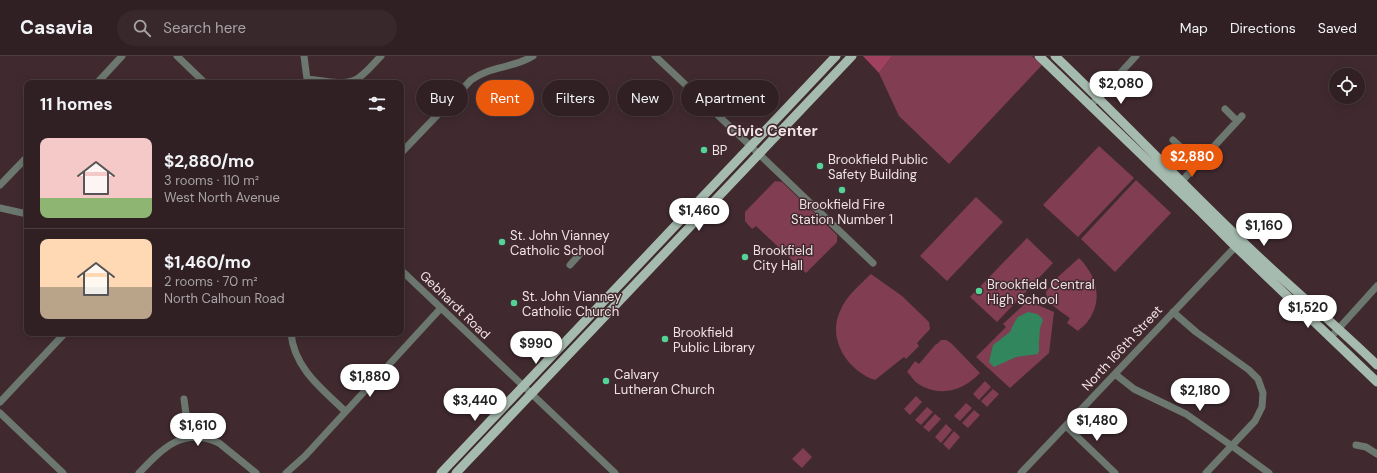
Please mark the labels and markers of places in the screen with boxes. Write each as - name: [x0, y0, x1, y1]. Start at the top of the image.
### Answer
- pin: $2,080: [1088, 71, 1154, 105]
- place label: BP: [712, 142, 728, 159]
- pin: $2,880: [1159, 144, 1225, 178]
- marker: BP: [699, 145, 709, 155]
- place label: Brookfield Public Safety Building: [828, 151, 928, 183]
- marker: Brookfield Public Safety Building: [815, 161, 825, 171]
- marker: Brookfield Fire Station Number 1: [837, 185, 847, 195]
- place label: Brookfield Fire Station Number 1: [791, 196, 893, 228]
- pin: $1,460: [666, 198, 732, 232]
- pin: $1,160: [1231, 213, 1297, 247]
- place label: St. John Vianney Catholic School: [510, 227, 609, 259]
- marker: St. John Vianney Catholic School: [497, 237, 507, 247]
- place label: Brookfield City Hall: [753, 242, 813, 274]
- marker: Brookfield City Hall: [740, 252, 750, 262]
- place label: Brookfield Central High School: [987, 276, 1095, 308]
- marker: Brookfield Central High School: [974, 286, 984, 296]
- place label: St. John Vianney Catholic Church: [522, 288, 621, 320]
- pin: $1,520: [1275, 295, 1341, 329]
- marker: St. John Vianney Catholic Church: [509, 298, 519, 308]
- place label: Brookfield Public Library: [673, 324, 755, 356]
- pin: $990: [512, 331, 560, 365]
- marker: Brookfield Public Library: [660, 334, 670, 344]
- pin: $1,880: [337, 364, 403, 398]
- place label: Calvary Lutheran Church: [614, 366, 715, 398]
- marker: Calvary Lutheran Church: [601, 376, 611, 386]
- pin: $2,180: [1167, 378, 1233, 412]
- pin: $3,440: [442, 388, 508, 422]
- pin: $1,480: [1064, 408, 1130, 442]
- pin: $1,610: [165, 413, 231, 447]

